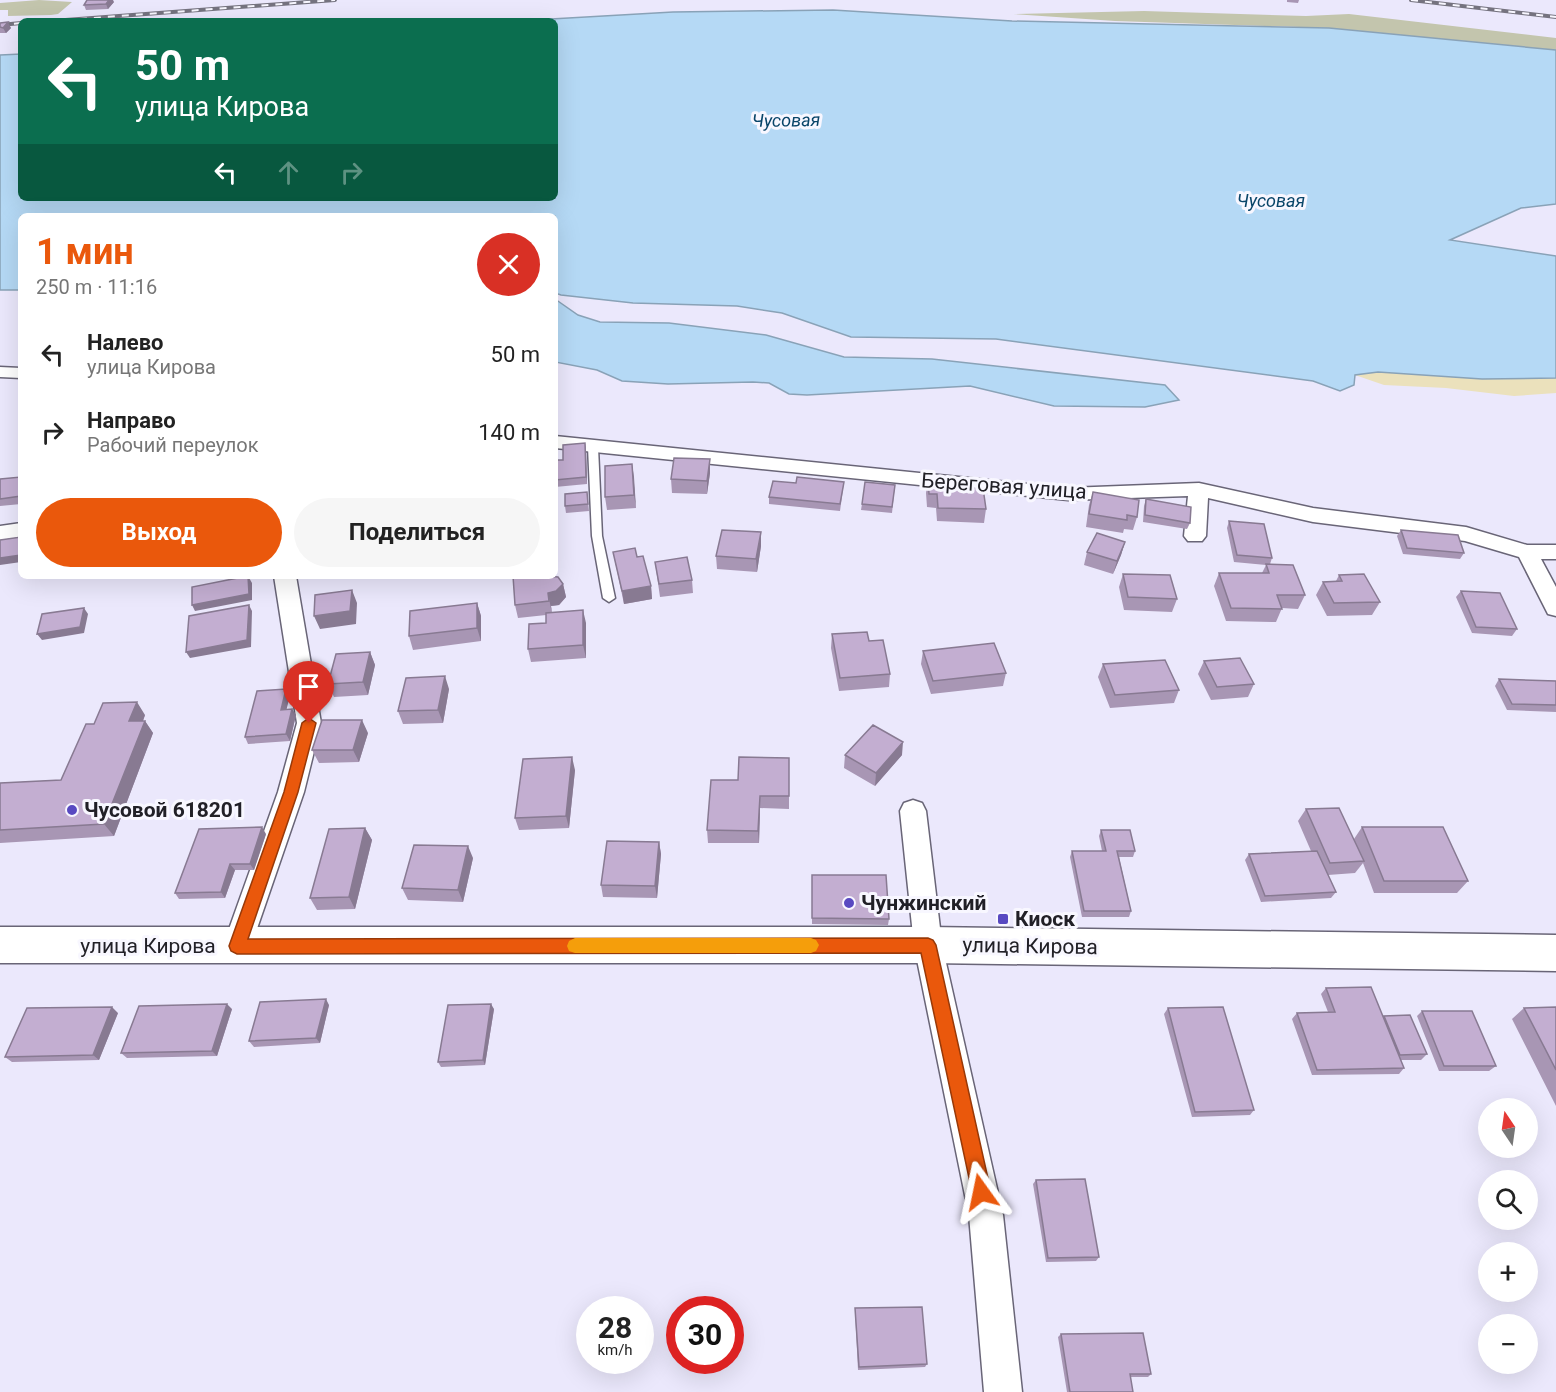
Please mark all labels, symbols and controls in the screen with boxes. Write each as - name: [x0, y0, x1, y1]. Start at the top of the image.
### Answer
- text: 50 m: [135, 41, 230, 90]
- icon: left: [36, 42, 114, 120]
- text: улица Кирова: [135, 91, 309, 123]
- water label: Чусовая: [752, 109, 820, 131]
- icon: left: [209, 156, 242, 189]
- icon: ahead: [272, 156, 305, 189]
- icon: right: [335, 156, 368, 189]
- water label: Чусовая: [1237, 190, 1305, 211]
- text: 1 мин: [36, 231, 134, 273]
- button: close: [477, 233, 540, 296]
- text: 250 m · 11:16: [36, 275, 157, 299]
- text: Налево: [87, 330, 164, 355]
- icon: left: [36, 338, 69, 371]
- text: 50 m: [491, 342, 540, 367]
- text: улица Кирова: [87, 355, 216, 379]
- text: Направо: [87, 408, 176, 433]
- icon: right: [36, 416, 69, 449]
- text: 140 m: [478, 420, 540, 445]
- text: Рабочий переулок: [87, 433, 258, 457]
- street label: Береговая улица: [921, 468, 1087, 504]
- button: Выход: [36, 498, 282, 567]
- button: Поделиться: [294, 498, 540, 567]
- pin: [283, 661, 334, 723]
- icon: arrive: [292, 670, 325, 703]
- place label: Чусовой 618201: [84, 798, 245, 822]
- marker: Чусовой 618201: [65, 803, 79, 817]
- place label: Чунжинский: [861, 891, 986, 915]
- marker: Чунжинский: [842, 896, 856, 910]
- place label: Киоск: [1015, 907, 1075, 931]
- marker: Киоск: [996, 912, 1010, 926]
- street label: улица Кирова: [962, 933, 1098, 959]
- street label: улица Кирова: [80, 934, 216, 958]
- north arrow: [1478, 1098, 1538, 1158]
- map controls: [1478, 1098, 1538, 1374]
- position arrow: [949, 1160, 1013, 1224]
- button: search: [1478, 1170, 1538, 1230]
- button: +: [1478, 1242, 1538, 1302]
- speed limit sign: 30: [666, 1296, 744, 1374]
- text: 28: [598, 1310, 632, 1345]
- button: −: [1478, 1314, 1538, 1374]
- text: km/h: [597, 1341, 633, 1359]

